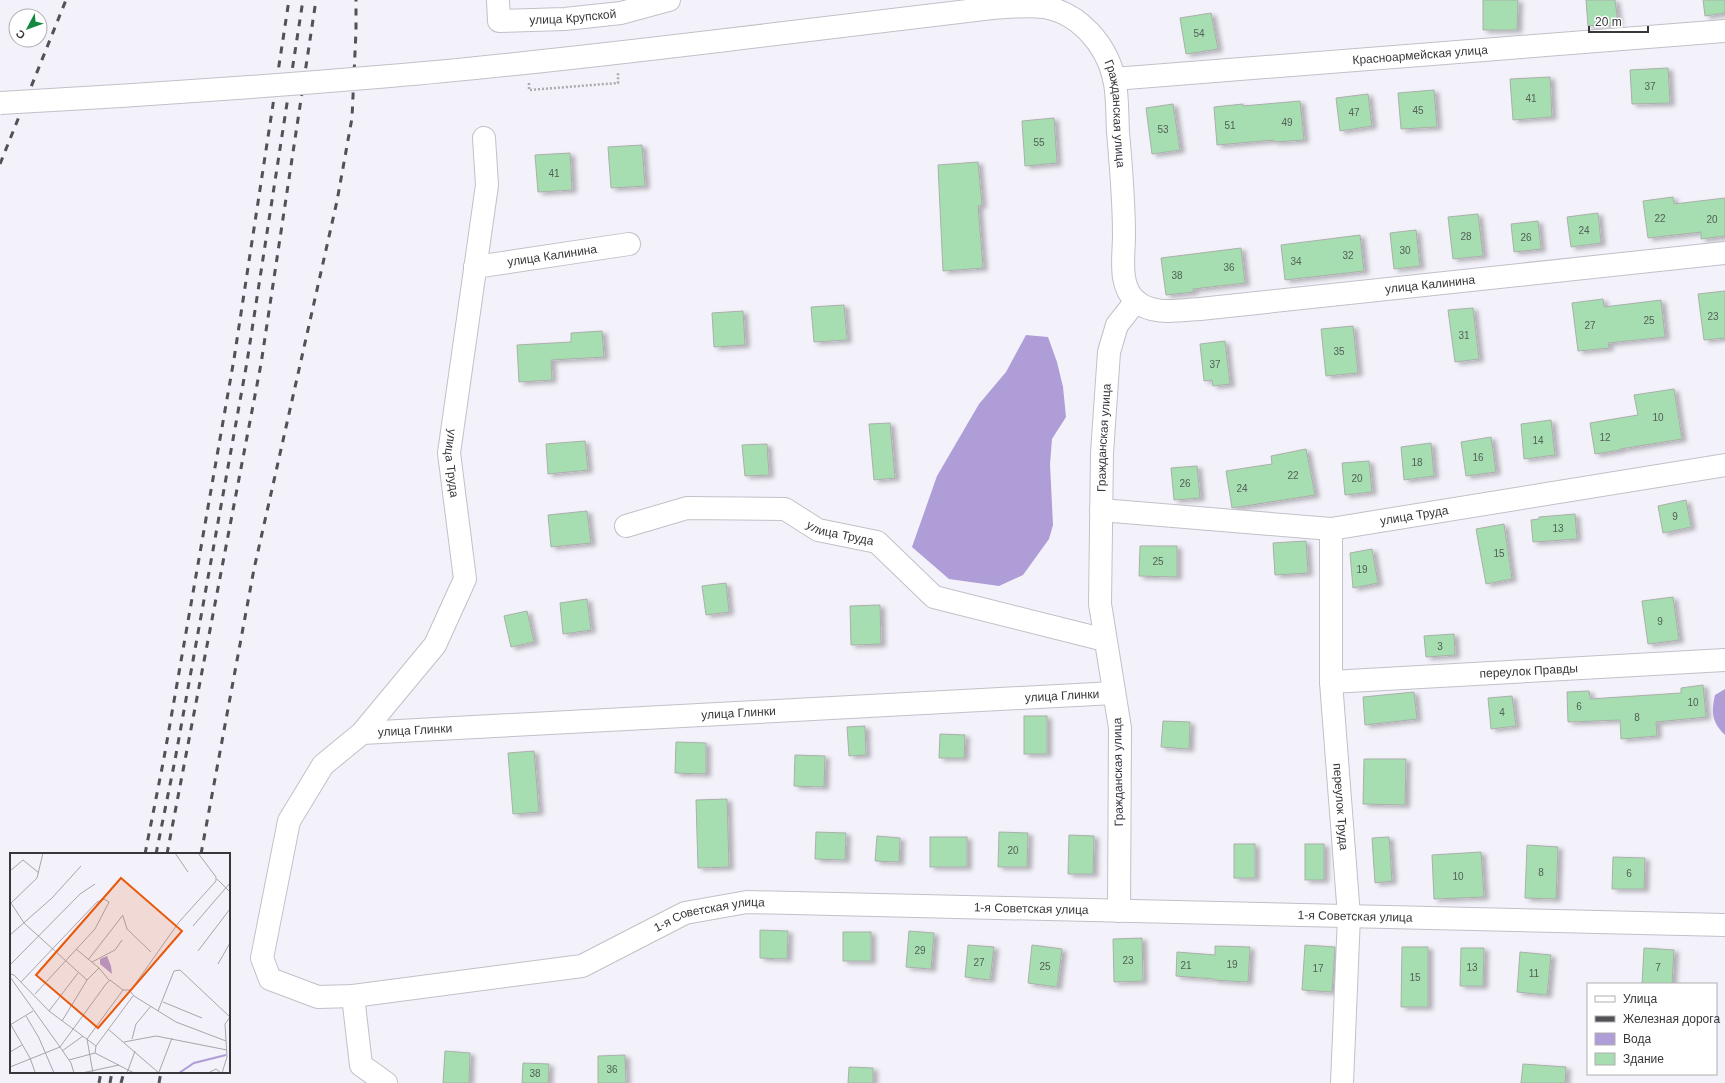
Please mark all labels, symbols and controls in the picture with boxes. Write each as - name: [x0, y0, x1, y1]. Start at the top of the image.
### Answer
- street label: улица Крупской: [529, 7, 617, 27]
- north arrow: [8, 8, 48, 48]
- scale bar: [1589, 8, 1648, 34]
- text: 20 m: [1595, 15, 1622, 29]
- text: С: [13, 28, 28, 41]
- house number: 54: [1193, 28, 1205, 39]
- street label: Красноармейская улица: [1352, 43, 1489, 67]
- street label: Гражданская улица: [1102, 58, 1128, 168]
- house number: 37: [1644, 81, 1656, 92]
- house number: 41: [1525, 93, 1537, 104]
- house number: 45: [1412, 105, 1424, 116]
- house number: 47: [1348, 107, 1360, 118]
- house number: 49: [1281, 117, 1293, 128]
- house number: 51: [1224, 120, 1236, 131]
- house number: 53: [1157, 124, 1169, 135]
- house number: 55: [1033, 137, 1045, 148]
- house number: 41: [548, 168, 560, 179]
- house number: 22: [1654, 213, 1666, 224]
- house number: 20: [1706, 214, 1718, 225]
- house number: 24: [1578, 225, 1590, 236]
- house number: 28: [1460, 231, 1472, 242]
- house number: 26: [1520, 232, 1532, 243]
- street label: улица Калинина: [506, 242, 598, 269]
- house number: 30: [1399, 245, 1411, 256]
- house number: 32: [1342, 250, 1354, 261]
- house number: 34: [1290, 256, 1302, 267]
- house number: 36: [1223, 262, 1235, 273]
- house number: 38: [1171, 270, 1183, 281]
- street label: улица Калинина: [1384, 273, 1476, 296]
- house number: 23: [1707, 311, 1719, 322]
- house number: 25: [1643, 315, 1655, 326]
- house number: 27: [1584, 320, 1596, 331]
- house number: 31: [1458, 330, 1470, 341]
- house number: 35: [1333, 346, 1345, 357]
- house number: 37: [1209, 359, 1221, 370]
- street label: Гражданская улица: [1094, 383, 1114, 492]
- house number: 10: [1652, 412, 1664, 423]
- street label: улица Труда: [442, 428, 462, 499]
- house number: 12: [1599, 432, 1611, 443]
- house number: 14: [1532, 435, 1544, 446]
- house number: 16: [1472, 452, 1484, 463]
- house number: 18: [1411, 457, 1423, 468]
- house number: 22: [1287, 470, 1299, 481]
- house number: 20: [1351, 473, 1363, 484]
- house number: 26: [1179, 478, 1191, 489]
- house number: 24: [1236, 483, 1248, 494]
- street label: улица Труда: [1379, 503, 1450, 528]
- house number: 9: [1672, 511, 1678, 522]
- street label: улица Труда: [804, 518, 875, 548]
- house number: 13: [1552, 523, 1564, 534]
- house number: 15: [1493, 548, 1505, 559]
- house number: 25: [1152, 556, 1164, 567]
- house number: 19: [1356, 564, 1368, 575]
- house number: 9: [1657, 616, 1663, 627]
- house number: 3: [1437, 641, 1443, 652]
- street label: переулок Правды: [1479, 661, 1578, 681]
- street label: улица Глинки: [1024, 687, 1100, 705]
- house number: 10: [1687, 697, 1699, 708]
- house number: 6: [1576, 701, 1582, 712]
- street label: улица Глинки: [701, 704, 776, 722]
- house number: 4: [1499, 707, 1505, 718]
- house number: 8: [1634, 712, 1640, 723]
- street label: Гражданская улица: [1110, 717, 1126, 826]
- street label: улица Глинки: [377, 721, 453, 739]
- street label: переулок Труда: [1330, 763, 1351, 851]
- house number: 20: [1007, 845, 1019, 856]
- inset map: [10, 853, 230, 1073]
- house number: 8: [1538, 867, 1544, 878]
- house number: 6: [1626, 868, 1632, 879]
- house number: 10: [1452, 871, 1464, 882]
- street label: 1-я Советская улица: [651, 895, 765, 935]
- street label: 1-я Советская улица: [974, 900, 1089, 917]
- street label: 1-я Советская улица: [1298, 908, 1413, 925]
- house number: 29: [914, 945, 926, 956]
- house number: 23: [1122, 955, 1134, 966]
- house number: 27: [973, 957, 985, 968]
- house number: 19: [1226, 959, 1238, 970]
- house number: 21: [1180, 960, 1192, 971]
- house number: 25: [1039, 961, 1051, 972]
- house number: 13: [1466, 962, 1478, 973]
- house number: 7: [1655, 962, 1661, 973]
- house number: 17: [1312, 963, 1324, 974]
- house number: 11: [1529, 968, 1540, 979]
- house number: 15: [1409, 972, 1421, 983]
- legend: [1587, 983, 1717, 1075]
- text: Улица: [1623, 992, 1657, 1006]
- text: Железная дорога: [1623, 1012, 1720, 1026]
- text: Вода: [1623, 1032, 1651, 1046]
- text: Здание: [1623, 1052, 1664, 1066]
- house number: 36: [606, 1064, 618, 1075]
- house number: 38: [529, 1068, 541, 1079]

